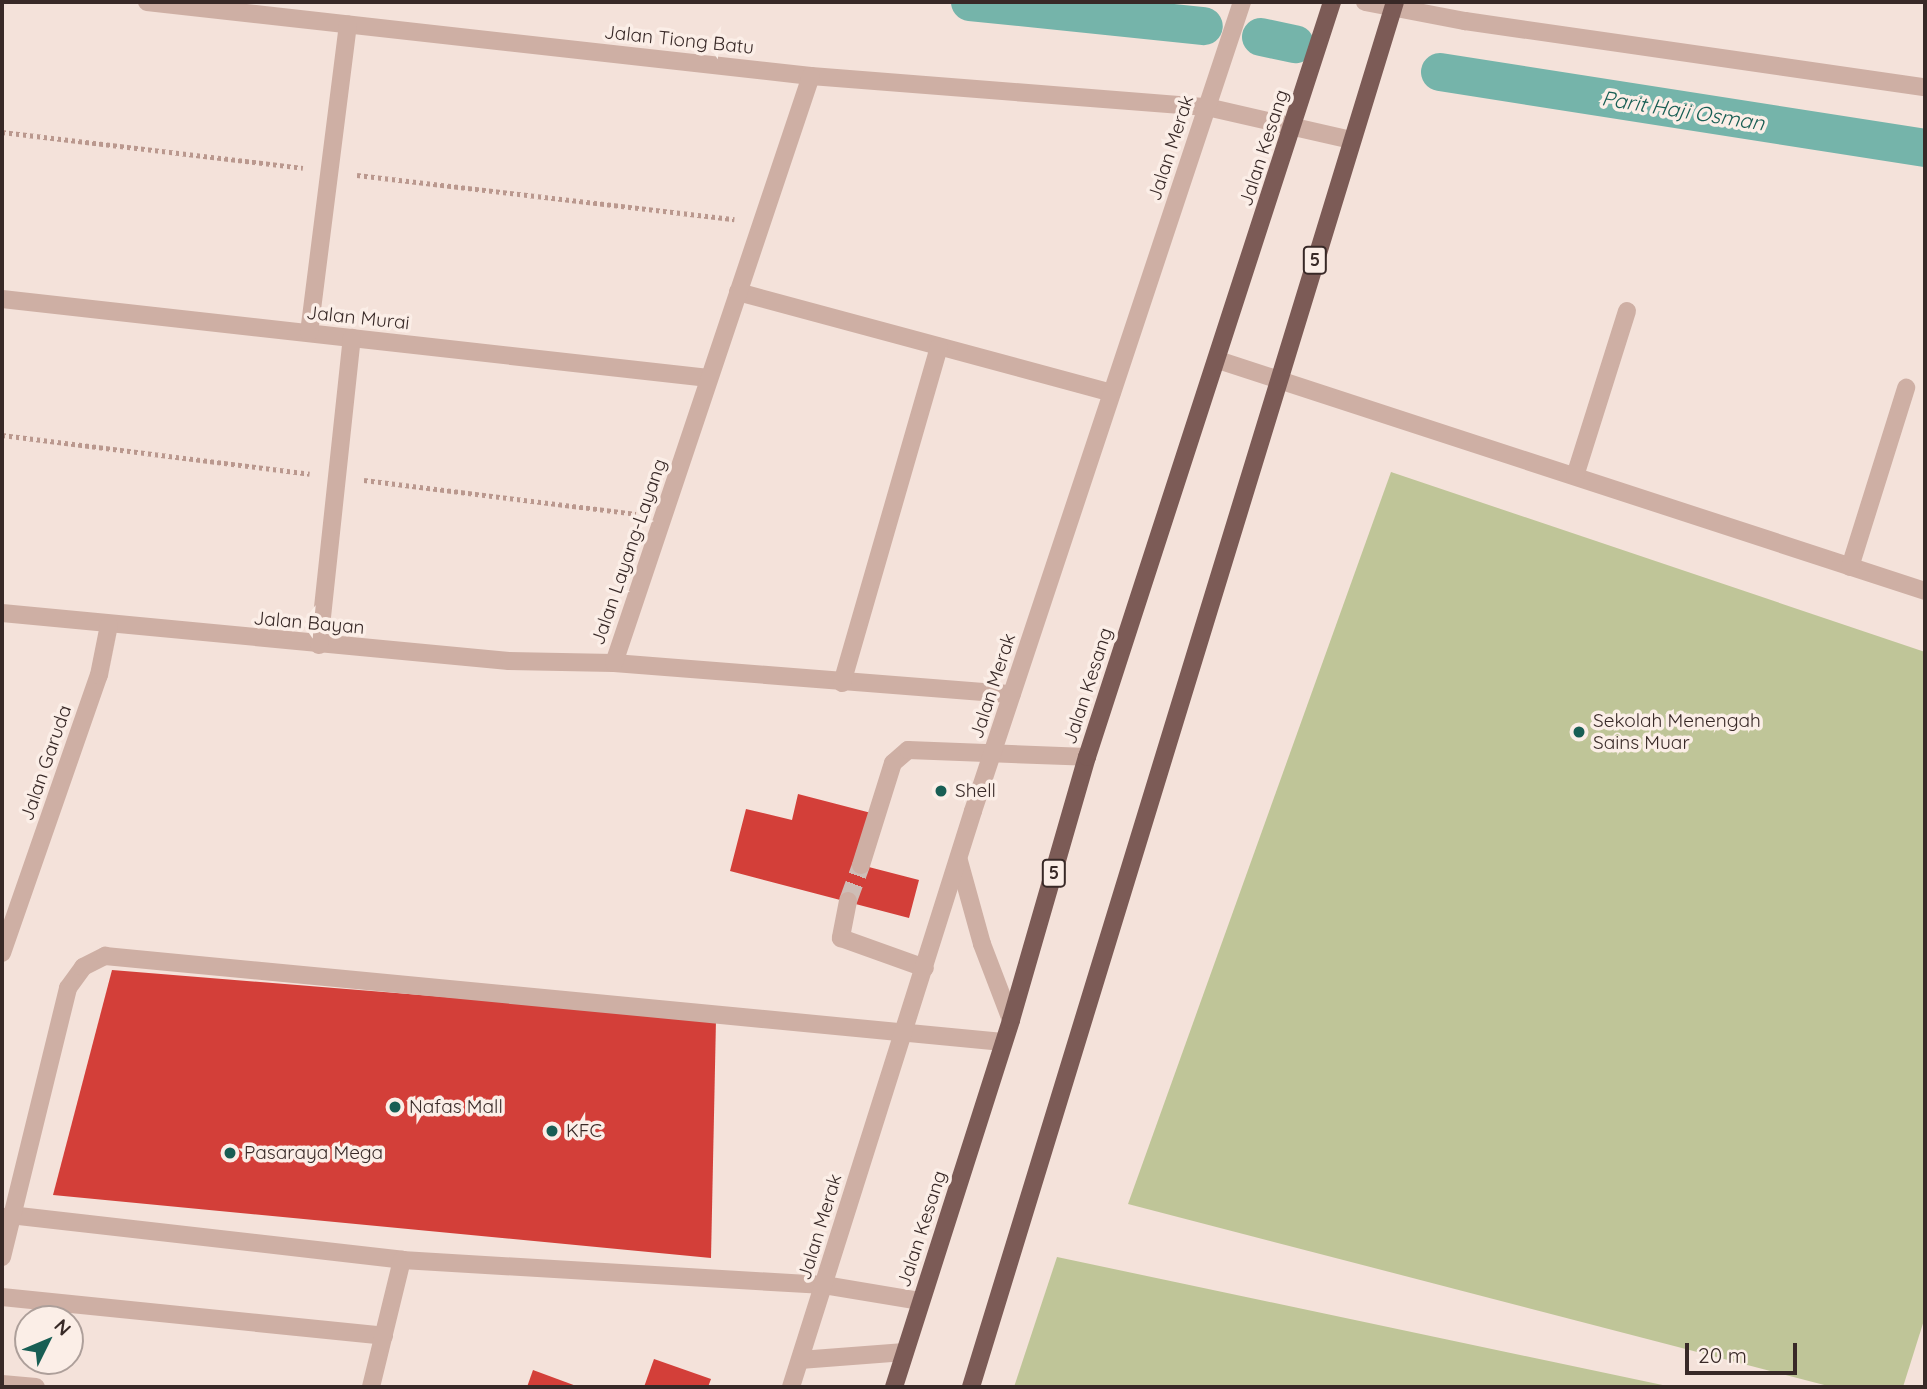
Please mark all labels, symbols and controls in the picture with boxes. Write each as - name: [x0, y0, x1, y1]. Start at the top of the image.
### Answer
- street label: Jalan Tiong Batu: [603, 21, 755, 59]
- water label: Parit Haji Osman: [1600, 85, 1766, 135]
- street label: Jalan Kesang: [1234, 87, 1294, 209]
- street label: Jalan Merak: [1143, 92, 1199, 204]
- road number: 5: [1303, 246, 1327, 274]
- street label: Jalan Murai: [305, 301, 411, 335]
- street label: Jalan Layang-Layang: [586, 456, 672, 648]
- street label: Jalan Bayan: [252, 607, 366, 639]
- street label: Jalan Kesang: [1058, 625, 1118, 747]
- street label: Jalan Merak: [965, 630, 1021, 742]
- street label: Jalan Garuda: [16, 702, 76, 824]
- place label: Sekolah Menengah Sains Muar: [1593, 710, 1761, 754]
- marker: Sekolah Menengah Sains Muar: [1571, 724, 1587, 740]
- place label: Shell: [955, 780, 996, 802]
- marker: Shell: [933, 783, 949, 799]
- road number: 5: [1042, 858, 1066, 888]
- place label: Nafas Mall: [409, 1096, 503, 1118]
- marker: Nafas Mall: [387, 1099, 403, 1115]
- place label: KFC: [566, 1120, 602, 1142]
- marker: KFC: [544, 1123, 560, 1139]
- place label: Pasaraya Mega: [244, 1142, 383, 1164]
- marker: Pasaraya Mega: [222, 1145, 238, 1161]
- street label: Jalan Kesang: [892, 1168, 952, 1290]
- street label: Jalan Merak: [793, 1171, 847, 1283]
- north arrow: [14, 1305, 84, 1375]
- text: N: [49, 1314, 76, 1340]
- scale bar: [1689, 1330, 1801, 1374]
- text: 20 m: [1698, 1342, 1747, 1368]

